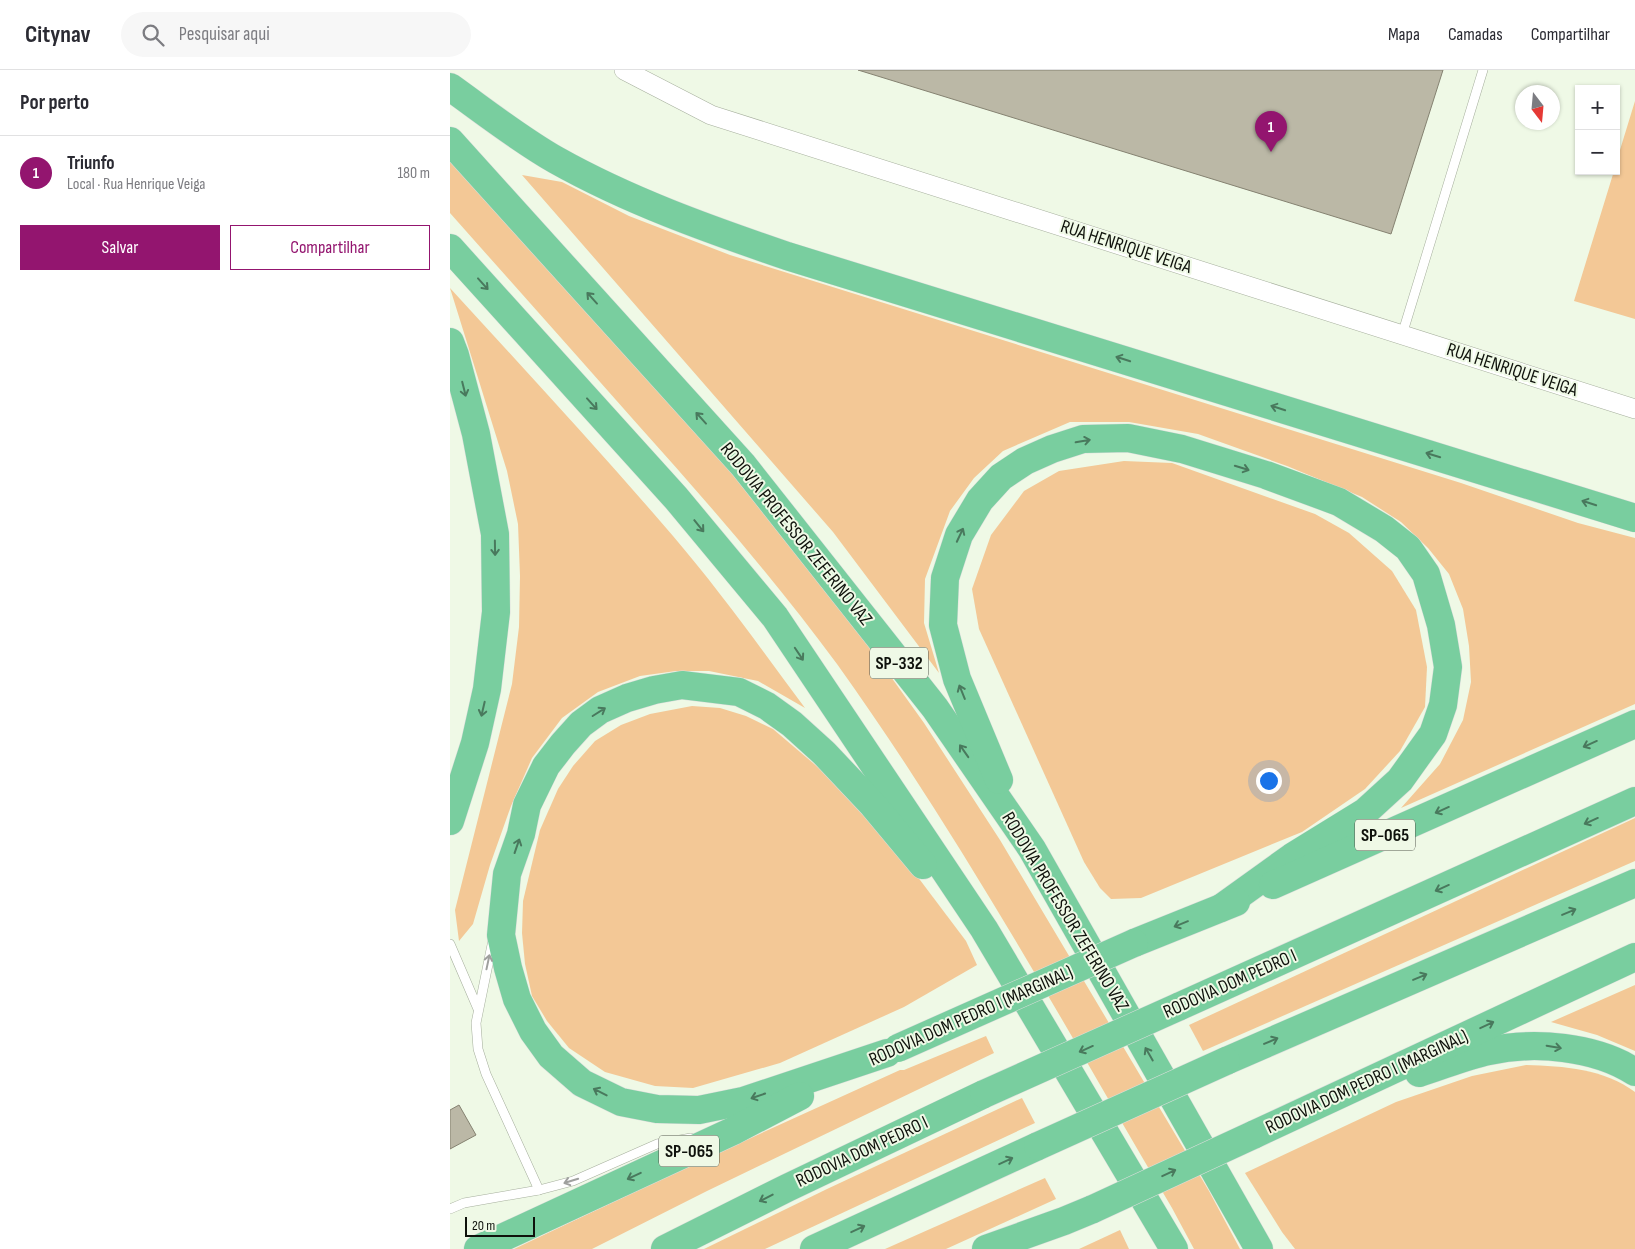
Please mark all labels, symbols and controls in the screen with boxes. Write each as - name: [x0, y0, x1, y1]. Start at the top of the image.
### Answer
- search box: [121, 12, 471, 57]
- text: Citynav: [25, 20, 91, 49]
- icon: search: [139, 21, 167, 49]
- text: Pesquisar aqui: [179, 23, 270, 46]
- text: Mapa: [1388, 24, 1420, 45]
- text: Camadas: [1448, 24, 1503, 45]
- text: Compartilhar: [1531, 24, 1610, 45]
- north arrow: [1515, 85, 1560, 130]
- map controls: [1575, 85, 1620, 175]
- button: +: [1575, 85, 1620, 130]
- text: Por perto: [20, 90, 89, 115]
- pin: 1: [1255, 111, 1287, 152]
- button: −: [1575, 130, 1620, 175]
- text: Triunfo: [67, 152, 115, 175]
- text: 1: [33, 164, 39, 183]
- text: 180 m: [397, 164, 430, 183]
- text: Local · Rua Henrique Veiga: [67, 175, 206, 194]
- street label: RUA HENRIQUE VEIGA: [1058, 215, 1195, 279]
- button: Salvar: [20, 225, 220, 270]
- button: Compartilhar: [230, 225, 430, 270]
- one-way arrow: [477, 277, 488, 290]
- one-way arrow: [586, 291, 598, 304]
- street label: RUA HENRIQUE VEIGA: [1444, 338, 1581, 402]
- one-way arrow: [1115, 354, 1131, 363]
- one-way arrow: [460, 380, 469, 396]
- one-way arrow: [586, 398, 597, 411]
- one-way arrow: [1270, 403, 1286, 412]
- one-way arrow: [695, 412, 707, 425]
- one-way arrow: [1075, 435, 1091, 445]
- street label: RODOVIA PROFESSOR ZEFERINO VAZ: [715, 438, 877, 630]
- one-way arrow: [1426, 450, 1442, 460]
- one-way arrow: [1233, 463, 1249, 473]
- one-way arrow: [1581, 498, 1597, 507]
- one-way arrow: [694, 519, 705, 532]
- one-way arrow: [955, 528, 965, 543]
- one-way arrow: [490, 539, 500, 555]
- one-way arrow: [794, 647, 804, 661]
- road number: SP-332: [870, 648, 928, 678]
- one-way arrow: [957, 685, 966, 701]
- one-way arrow: [478, 701, 487, 717]
- one-way arrow: [592, 706, 606, 716]
- one-way arrow: [1583, 739, 1598, 749]
- one-way arrow: [959, 744, 969, 758]
- your location: [1256, 768, 1282, 794]
- one-way arrow: [1435, 805, 1450, 815]
- street label: RODOVIA PROFESSOR ZEFERINO VAZ: [996, 808, 1134, 1016]
- one-way arrow: [1584, 817, 1599, 826]
- road number: SP-065: [1355, 820, 1415, 850]
- one-way arrow: [513, 839, 522, 854]
- one-way arrow: [1435, 884, 1450, 893]
- one-way arrow: [1561, 906, 1576, 916]
- one-way arrow: [1174, 920, 1189, 930]
- street label: RODOVIA DOM PEDRO I: [1160, 944, 1300, 1024]
- one-way arrow: [484, 954, 493, 970]
- street label: RODOVIA DOM PEDRO I (MARGINAL): [865, 961, 1077, 1071]
- one-way arrow: [1412, 971, 1427, 981]
- one-way arrow: [1480, 1020, 1495, 1030]
- street label: RODOVIA DOM PEDRO I (MARGINAL): [1262, 1025, 1472, 1139]
- one-way arrow: [1263, 1036, 1278, 1046]
- one-way arrow: [1546, 1043, 1562, 1053]
- one-way arrow: [1079, 1044, 1094, 1054]
- one-way arrow: [1144, 1047, 1153, 1062]
- one-way arrow: [593, 1087, 608, 1097]
- one-way arrow: [751, 1092, 766, 1101]
- street label: RODOVIA DOM PEDRO I: [792, 1111, 932, 1193]
- road number: SP-065: [659, 1136, 719, 1166]
- one-way arrow: [998, 1155, 1013, 1165]
- one-way arrow: [1161, 1168, 1176, 1177]
- one-way arrow: [627, 1172, 642, 1182]
- one-way arrow: [563, 1177, 579, 1187]
- one-way arrow: [759, 1194, 774, 1203]
- scale bar: [465, 1214, 535, 1237]
- text: 20 m: [472, 1217, 495, 1234]
- one-way arrow: [851, 1223, 866, 1233]

